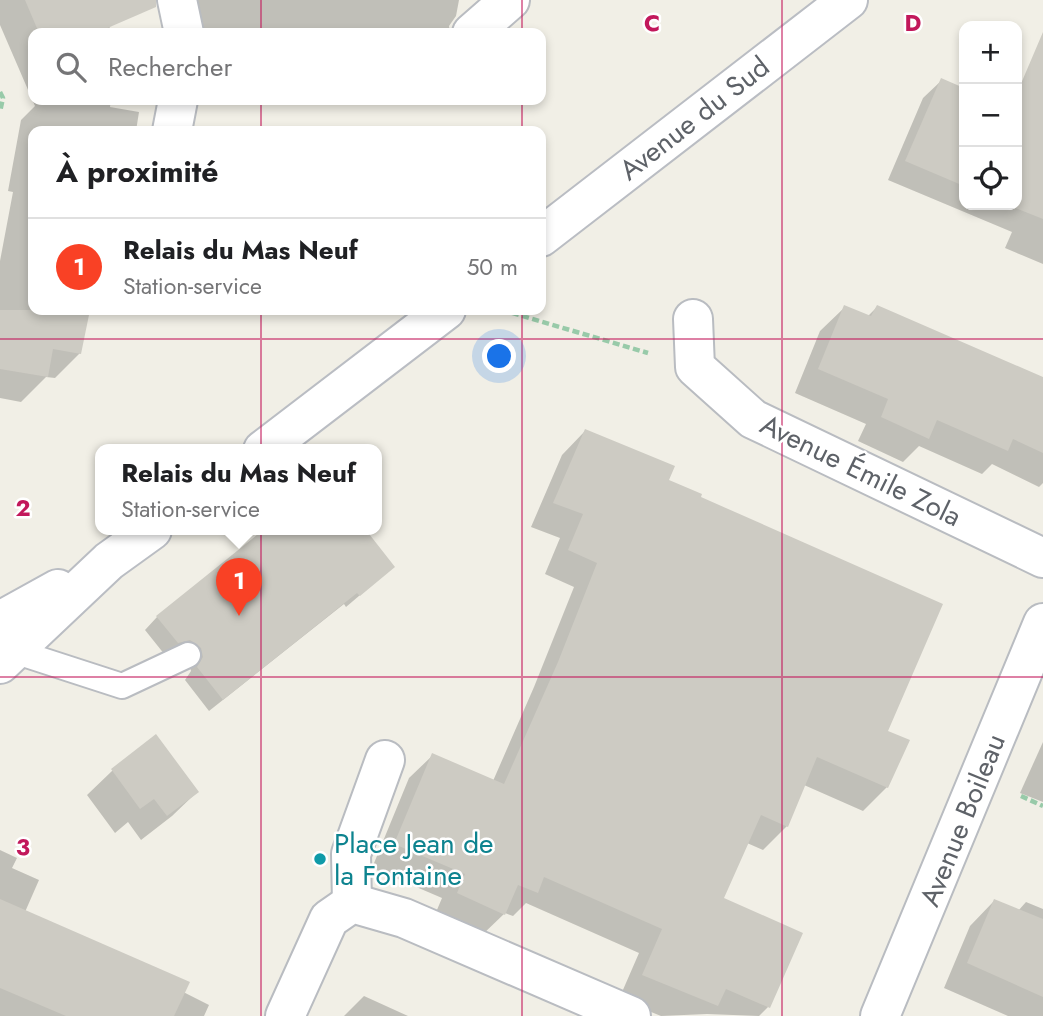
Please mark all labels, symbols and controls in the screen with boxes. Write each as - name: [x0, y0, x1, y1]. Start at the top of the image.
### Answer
- text: C: [644, 6, 660, 40]
- text: D: [905, 6, 922, 40]
- map controls: [959, 21, 1022, 210]
- button: +: [959, 21, 1022, 84]
- search box: [28, 28, 546, 105]
- street label: Avenue du Sud: [610, 47, 778, 190]
- icon: search: [52, 48, 90, 86]
- text: Rechercher: [108, 48, 232, 86]
- button: −: [959, 84, 1022, 147]
- button: locate: [959, 147, 1022, 210]
- text: À proximité: [56, 150, 219, 193]
- text: Relais du Mas Neuf: [123, 231, 358, 269]
- text: 1: [73, 250, 85, 284]
- text: 50 m: [466, 250, 518, 284]
- text: Station-service: [123, 269, 262, 303]
- your location: [482, 339, 516, 373]
- street label: Avenue Émile Zola: [753, 404, 968, 537]
- popup: [95, 444, 382, 535]
- text: Relais du Mas Neuf: [121, 454, 356, 492]
- text: 2: [15, 491, 31, 525]
- text: Station-service: [121, 492, 260, 526]
- pin: 1: [216, 558, 262, 616]
- street label: Avenue Boileau: [909, 728, 1016, 913]
- place label: Place Jean de la Fontaine: [334, 823, 494, 896]
- text: 3: [16, 830, 30, 864]
- marker: Place Jean de la Fontaine: [312, 851, 328, 867]

